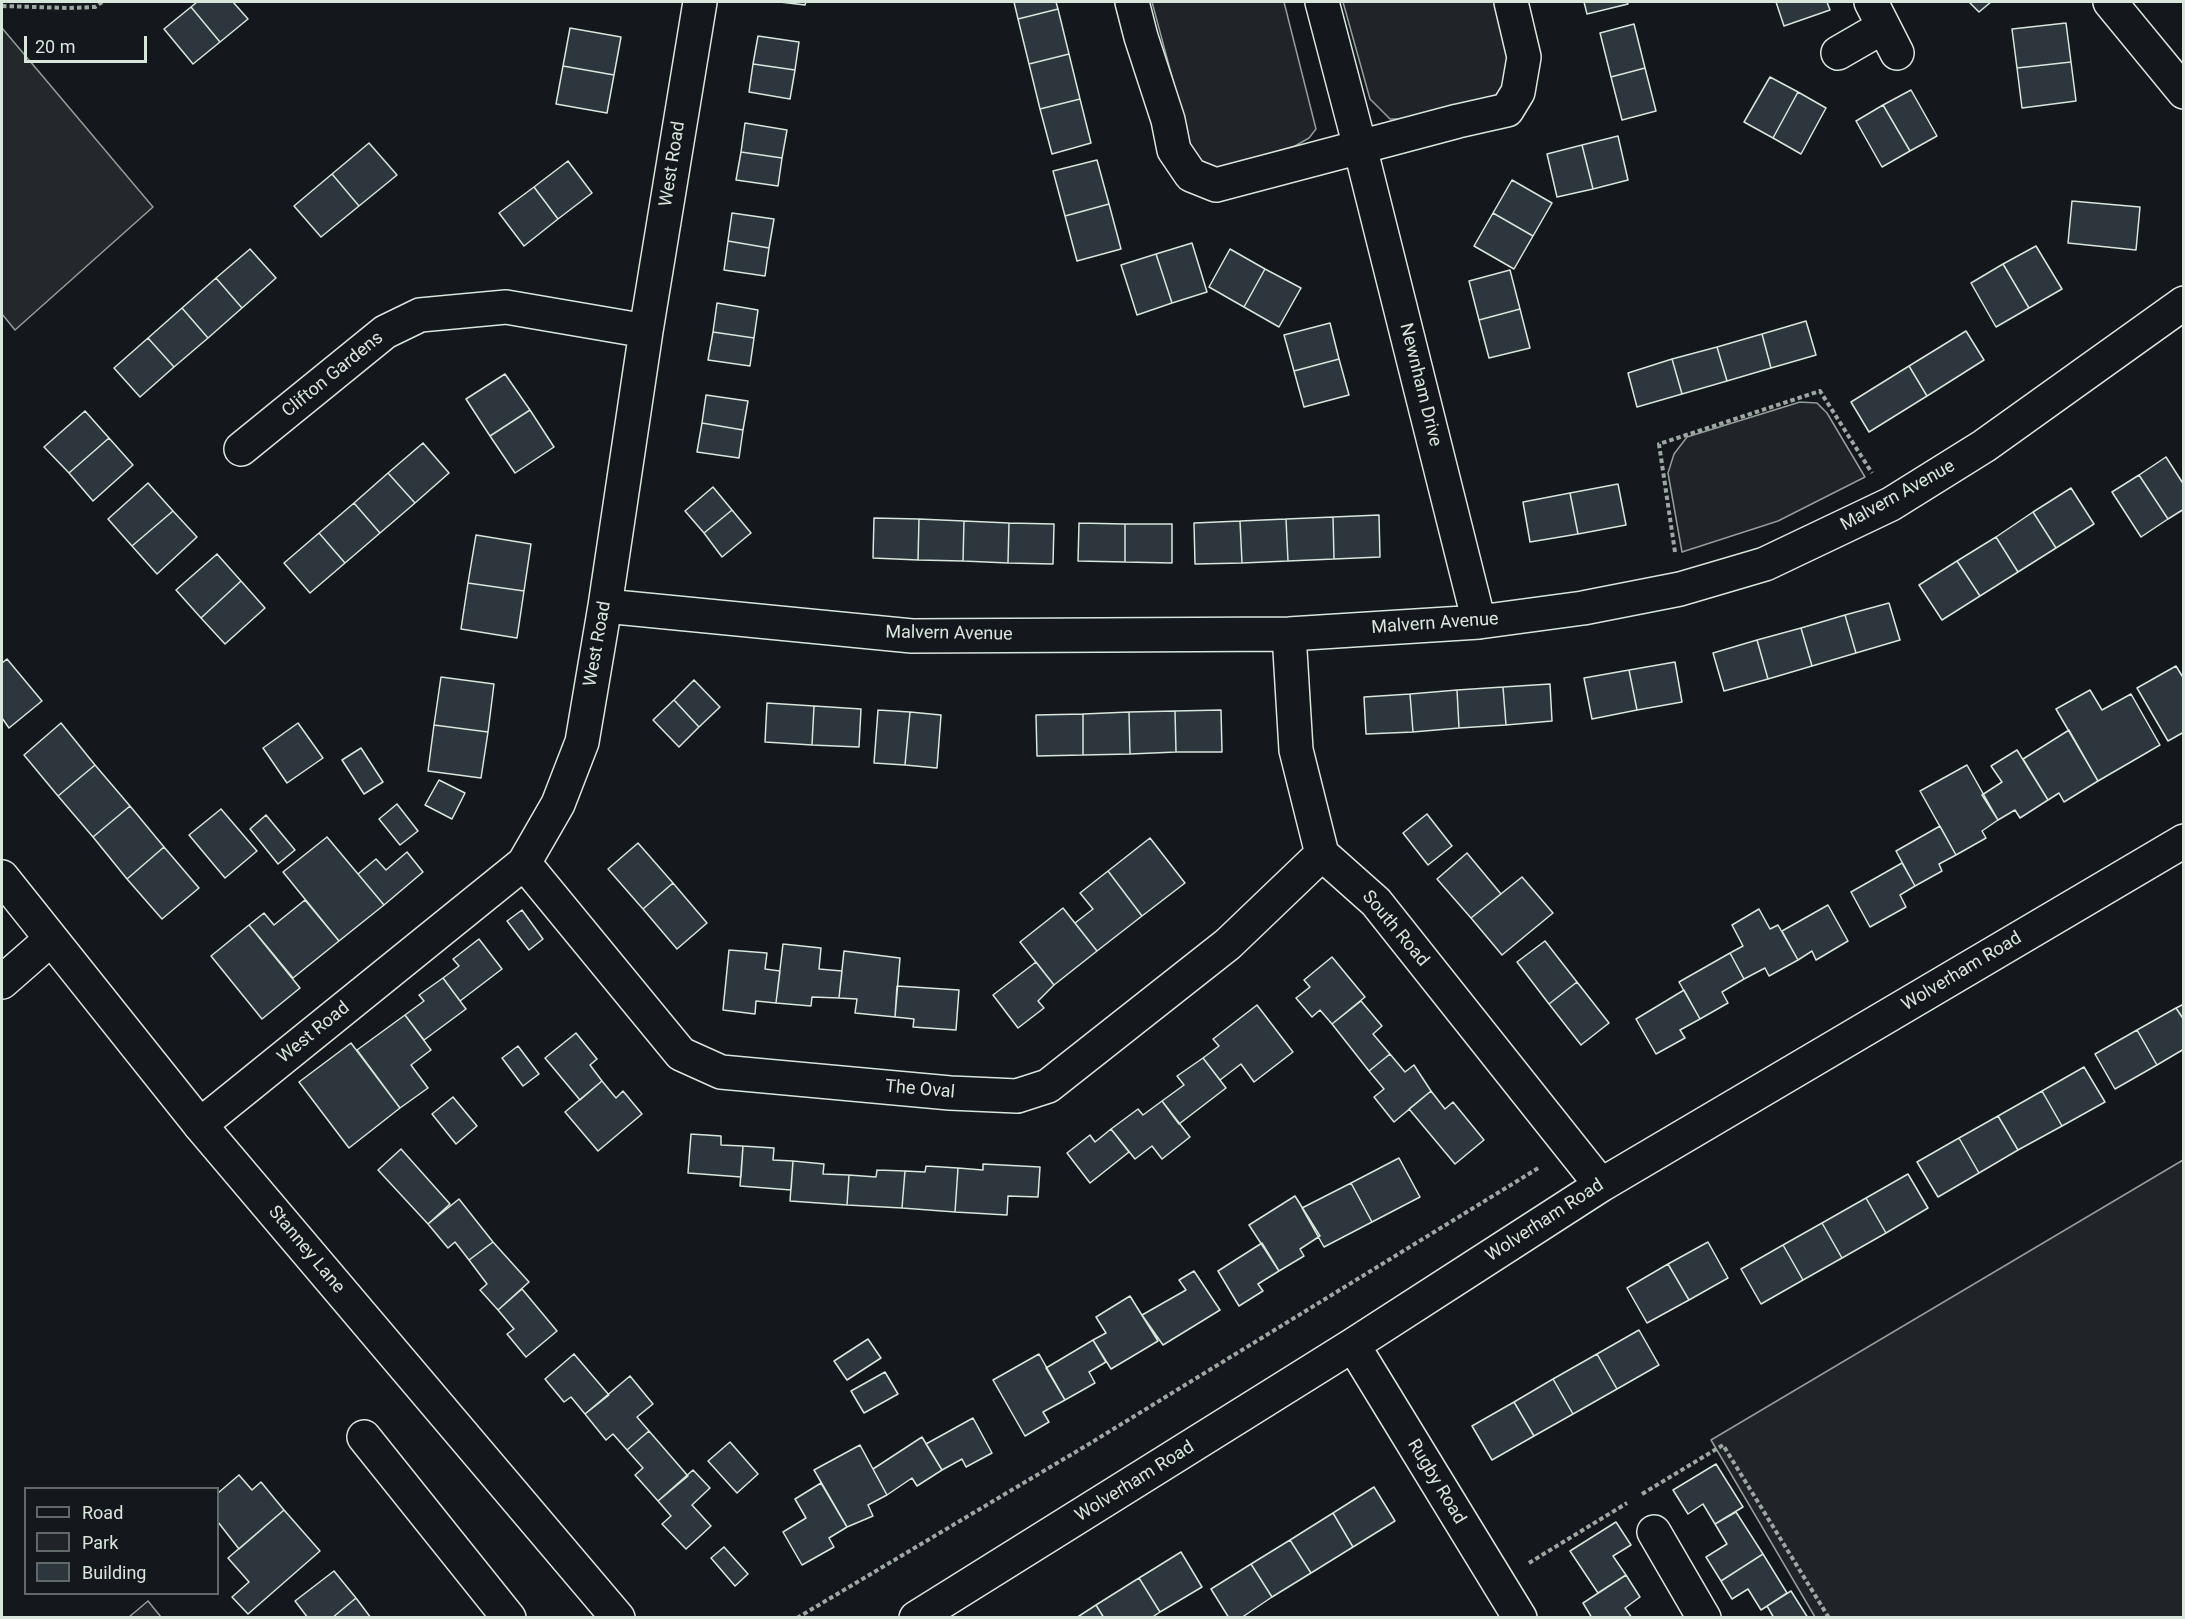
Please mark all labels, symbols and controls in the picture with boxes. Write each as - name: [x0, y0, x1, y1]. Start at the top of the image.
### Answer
- scale bar: [27, 24, 150, 62]
- text: 20 m: [35, 36, 75, 57]
- street label: West Road: [656, 120, 690, 208]
- street label: Newnham Drive: [1394, 321, 1446, 449]
- street label: Clifton Gardens: [278, 328, 388, 422]
- street label: Malvern Avenue: [1837, 456, 1959, 536]
- street label: West Road: [580, 600, 616, 688]
- street label: Malvern Avenue: [1371, 609, 1499, 639]
- street label: Malvern Avenue: [885, 622, 1013, 646]
- street label: South Road: [1357, 887, 1433, 971]
- street label: Wolverham Road: [1898, 928, 2026, 1016]
- street label: West Road: [274, 997, 354, 1069]
- street label: The Oval: [884, 1076, 956, 1104]
- street label: Wolverham Road: [1482, 1175, 1608, 1267]
- street label: Stanney Lane: [263, 1202, 349, 1298]
- street label: Rugby Road: [1402, 1436, 1470, 1528]
- street label: Wolverham Road: [1072, 1437, 1198, 1527]
- legend: [24, 1487, 219, 1595]
- text: Road: [82, 1502, 123, 1523]
- text: Park: [82, 1532, 118, 1553]
- text: Building: [82, 1562, 146, 1583]

